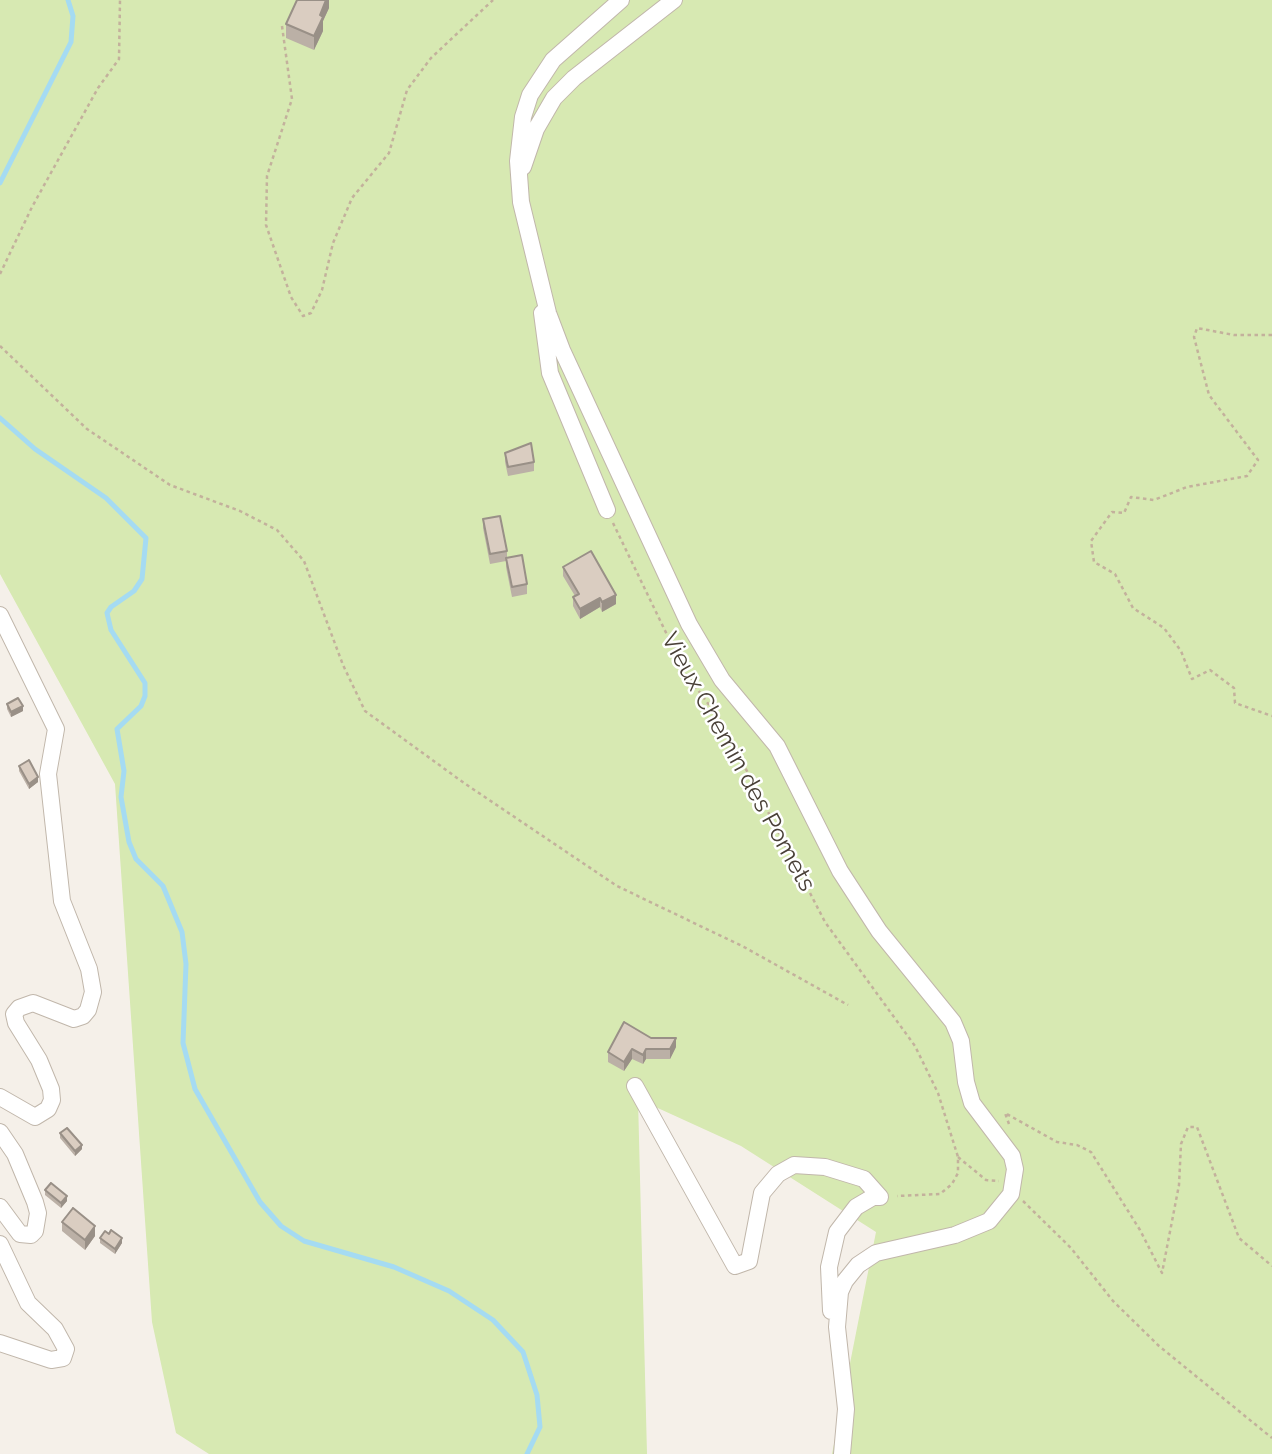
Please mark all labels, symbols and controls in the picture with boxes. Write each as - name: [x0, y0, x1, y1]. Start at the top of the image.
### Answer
- street label: Vieux Chemin des Pomets: [655, 628, 821, 896]

